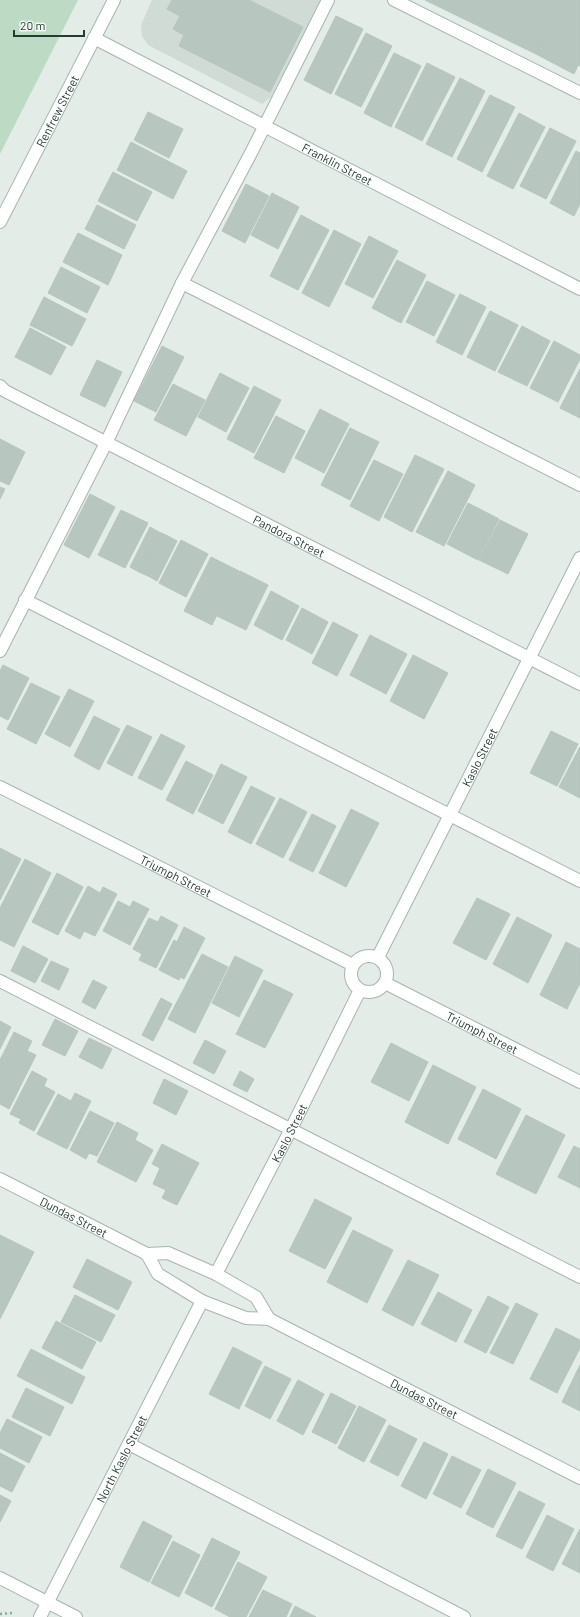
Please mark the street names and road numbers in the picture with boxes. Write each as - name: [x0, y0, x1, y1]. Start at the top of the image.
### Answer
- street label: Renfrew Street: [33, 73, 81, 149]
- street label: Franklin Street: [300, 140, 375, 188]
- street label: Pandora Street: [251, 512, 327, 560]
- street label: Kaslo Street: [459, 726, 500, 789]
- street label: Triumph Street: [138, 852, 214, 900]
- street label: Triumph Street: [444, 1008, 520, 1056]
- street label: Kaslo Street: [268, 1101, 310, 1164]
- street label: Dundas Street: [38, 1194, 110, 1240]
- street label: Dundas Street: [388, 1375, 460, 1421]
- street label: North Kaslo Street: [93, 1413, 149, 1505]

